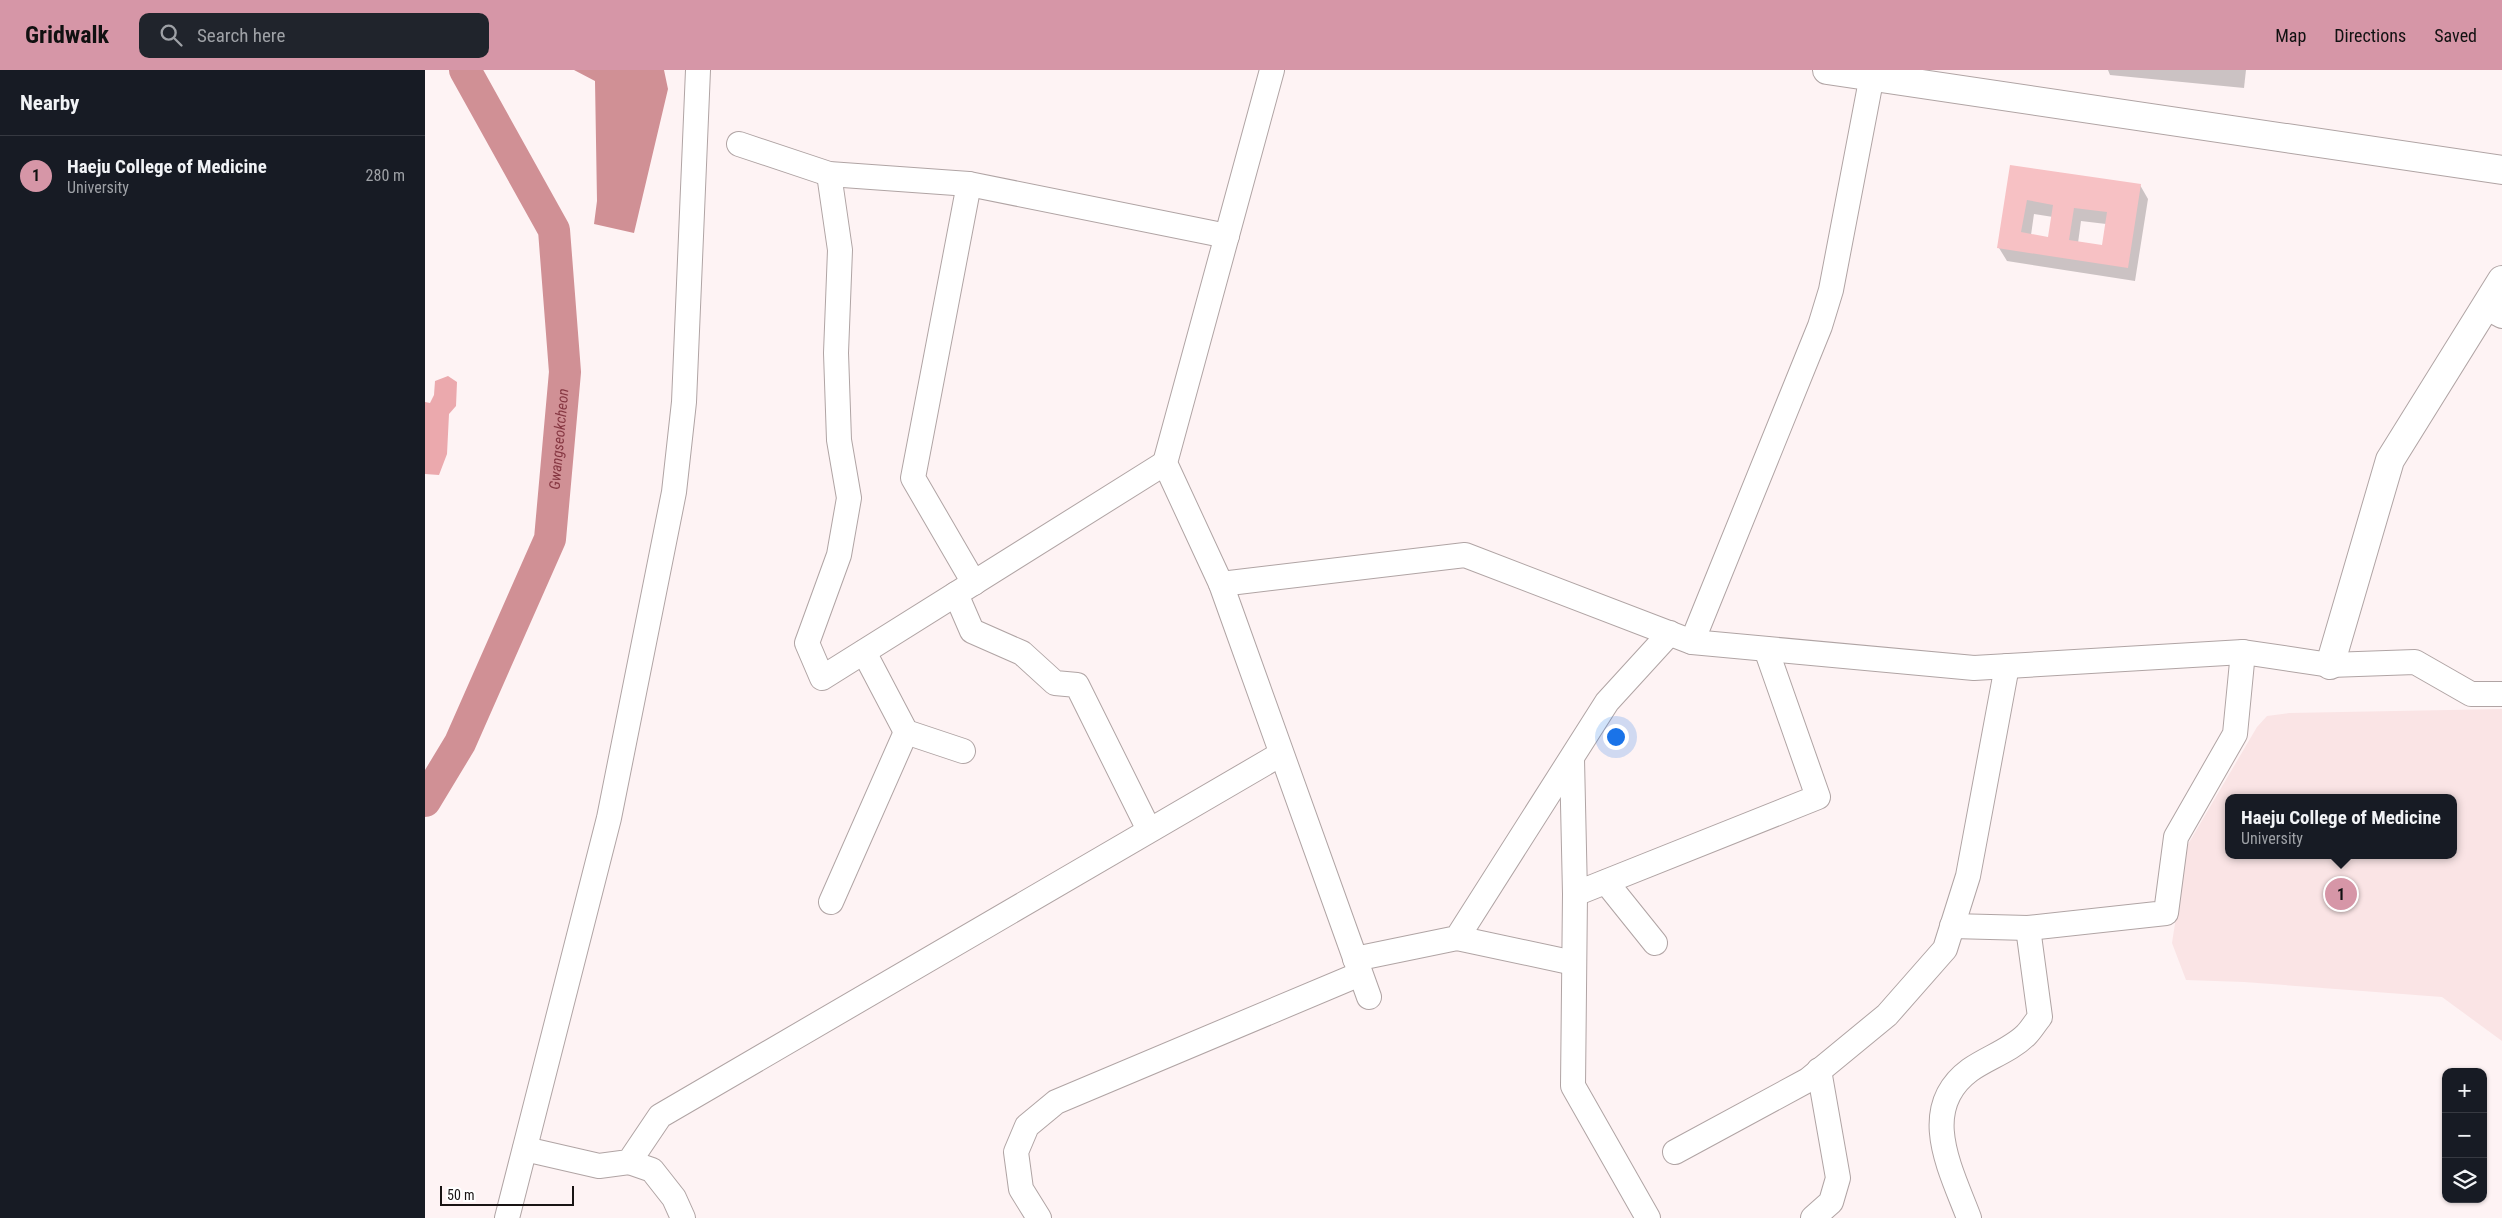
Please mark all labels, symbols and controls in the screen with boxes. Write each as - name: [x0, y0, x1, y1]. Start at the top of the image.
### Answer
- search box: [139, 13, 489, 58]
- text: Gridwalk: [25, 21, 109, 49]
- icon: search: [157, 21, 185, 49]
- text: Search here: [197, 24, 285, 47]
- text: Map: [2275, 25, 2306, 46]
- text: Directions: [2334, 25, 2406, 46]
- text: Saved: [2434, 25, 2477, 46]
- text: Nearby: [20, 91, 79, 115]
- text: Haeju College of Medicine: [67, 155, 267, 178]
- text: 1: [32, 166, 40, 185]
- text: 280 m: [366, 166, 405, 185]
- text: University: [67, 178, 129, 197]
- water label: Gwangseokcheon: [545, 388, 572, 490]
- your location: [1603, 724, 1629, 750]
- popup: [2225, 794, 2457, 859]
- text: Haeju College of Medicine: [2241, 806, 2441, 829]
- text: University: [2241, 829, 2303, 848]
- pin: 1: [2325, 875, 2357, 913]
- map controls: [2442, 1068, 2487, 1203]
- button: +: [2442, 1068, 2487, 1113]
- button: −: [2442, 1113, 2487, 1158]
- button: layers: [2442, 1158, 2487, 1203]
- scale bar: [440, 1183, 574, 1206]
- text: 50 m: [447, 1187, 475, 1203]

